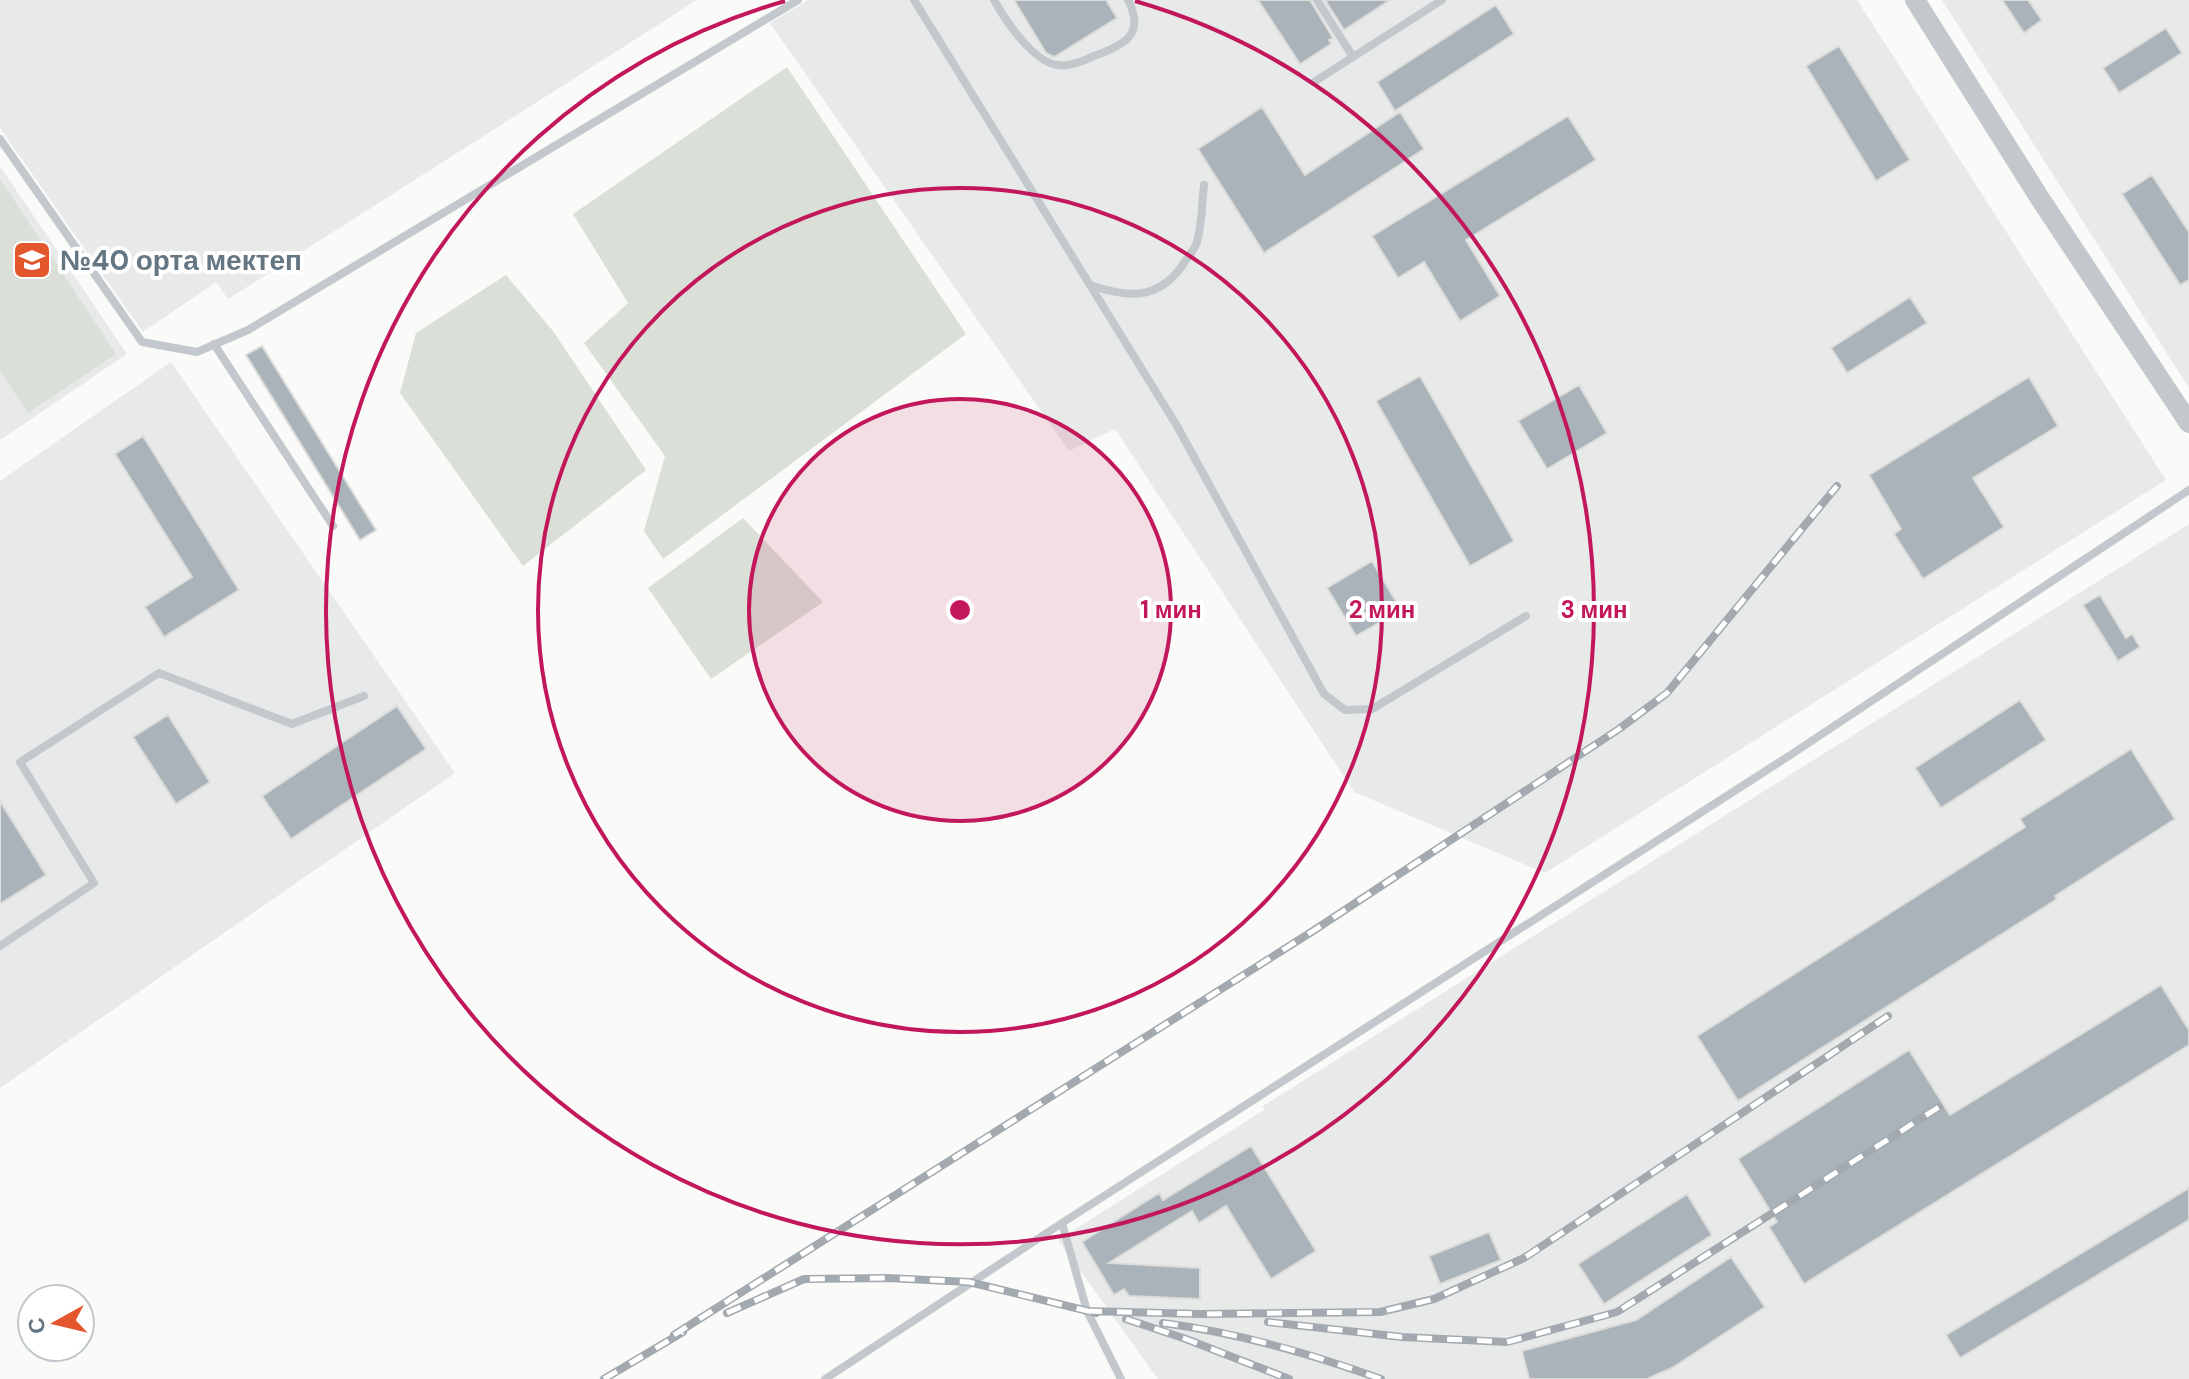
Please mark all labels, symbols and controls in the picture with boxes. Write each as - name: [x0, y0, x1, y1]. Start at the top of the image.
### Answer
- school or university icon: №40 орта мектеп: [11, 239, 53, 281]
- place label: №40 орта мектеп: [60, 242, 302, 279]
- text: 1 мин: [1140, 594, 1202, 625]
- text: 2 мин: [1349, 594, 1415, 625]
- text: 3 мин: [1560, 594, 1628, 625]
- centre of rings: [946, 596, 974, 624]
- north arrow: [16, 1283, 96, 1363]
- text: С: [21, 1316, 52, 1336]

